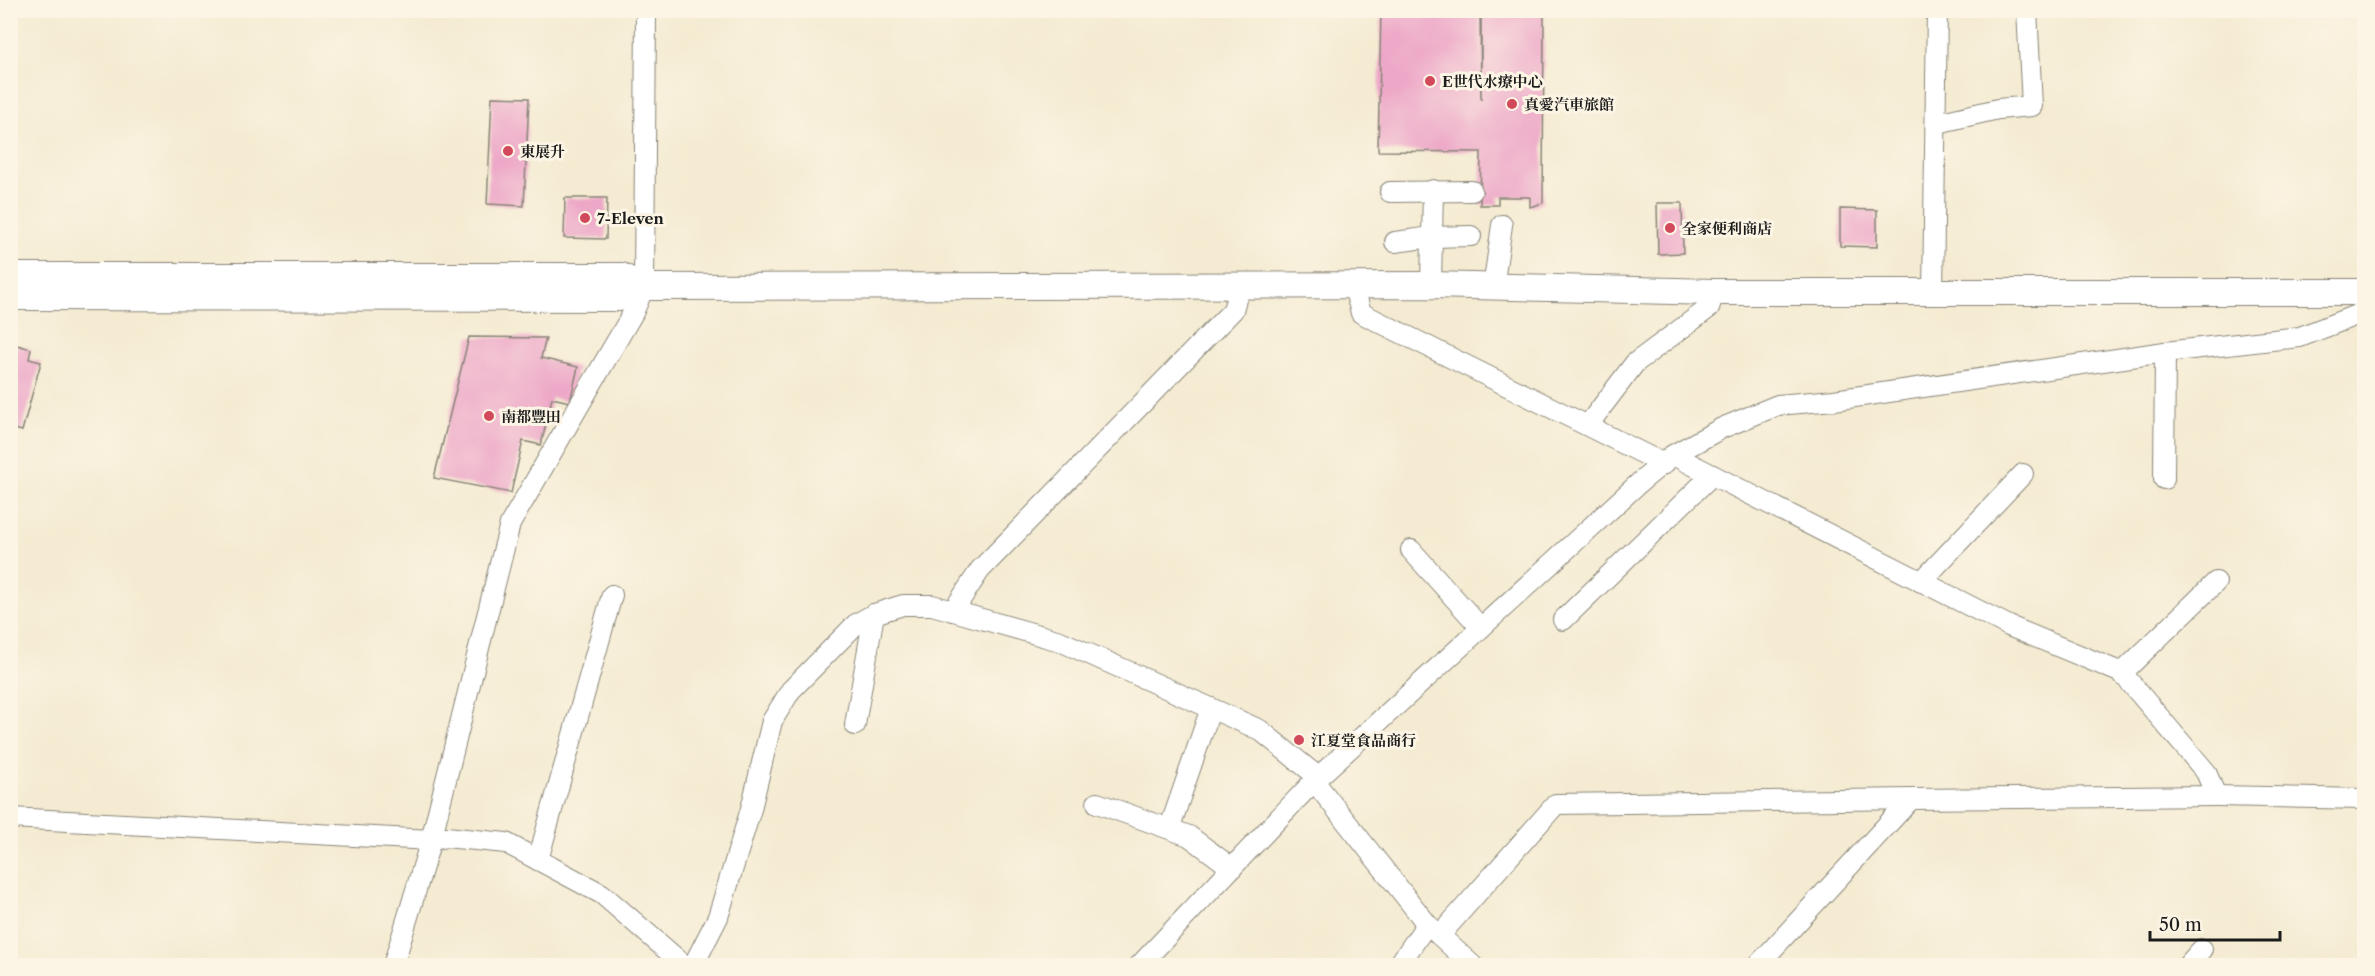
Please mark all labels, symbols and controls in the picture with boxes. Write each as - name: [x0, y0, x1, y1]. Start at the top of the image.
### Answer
- place label: E世代水療中心: [1442, 72, 1543, 91]
- marker: E世代水療中心: [1423, 74, 1437, 88]
- place label: 真愛汽車旅館: [1524, 95, 1614, 114]
- marker: 真愛汽車旅館: [1505, 97, 1519, 111]
- place label: 東展升: [520, 142, 565, 161]
- marker: 東展升: [501, 144, 515, 158]
- place label: 7-Eleven: [597, 209, 665, 228]
- marker: 7-Eleven: [578, 211, 592, 225]
- place label: 全家便利商店: [1682, 219, 1772, 238]
- marker: 全家便利商店: [1663, 221, 1677, 235]
- place label: 南都豐田: [501, 407, 561, 426]
- marker: 南都豐田: [482, 409, 496, 423]
- place label: 江夏堂食品商行: [1311, 731, 1416, 750]
- marker: 江夏堂食品商行: [1292, 733, 1306, 747]
- scale bar: [2150, 904, 2280, 942]
- text: 50 m: [2159, 914, 2202, 936]

